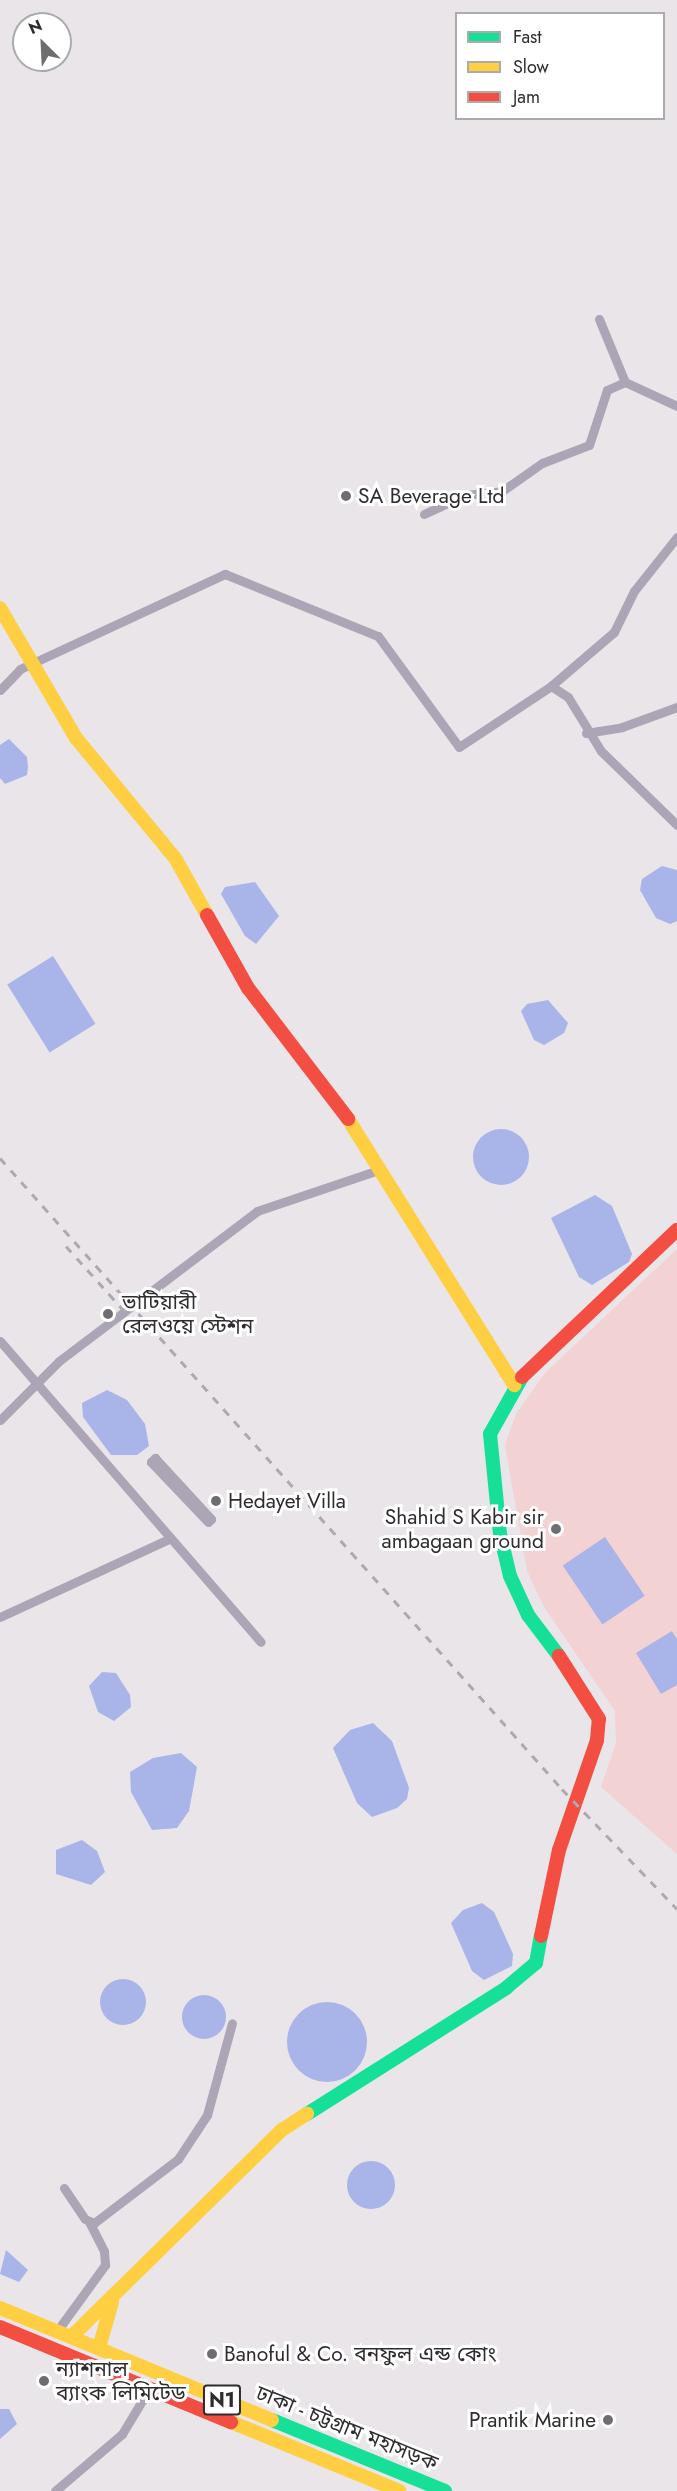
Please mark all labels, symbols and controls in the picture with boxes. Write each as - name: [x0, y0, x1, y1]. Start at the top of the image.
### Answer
- north arrow: [12, 12, 72, 72]
- legend: [455, 12, 665, 120]
- text: N: [25, 14, 46, 40]
- text: Fast: [513, 24, 542, 50]
- text: Slow: [513, 54, 549, 80]
- text: Jam: [513, 84, 540, 110]
- place label: SA Beverage Ltd: [358, 483, 504, 509]
- marker: SA Beverage Ltd: [339, 489, 353, 503]
- place label: ভাটিয়ারী রেলওয়ে স্টেশন: [122, 1289, 253, 1339]
- marker: ভাটিয়ারী রেলওয়ে স্টেশন: [99, 1305, 117, 1323]
- place label: Hedayet Villa: [228, 1488, 346, 1514]
- marker: Hedayet Villa: [209, 1494, 223, 1508]
- place label: Shahid S Kabir sir ambagaan ground: [382, 1504, 544, 1554]
- marker: Shahid S Kabir sir ambagaan ground: [549, 1522, 563, 1536]
- place label: Banoful & Co. বনফুল এন্ড কোং: [224, 2341, 496, 2367]
- marker: Banoful & Co. বনফুল এন্ড কোং: [205, 2347, 219, 2361]
- place label: ন্যাশনাল ব্যাংক লিমিটেড: [56, 2356, 186, 2406]
- marker: ন্যাশনাল ব্যাংক লিমিটেড: [37, 2374, 51, 2388]
- street label: ঢাকা - চট্টগ্রাম মহাসড়ক: [252, 2380, 442, 2476]
- road number: N1: [202, 2383, 242, 2417]
- place label: Prantik Marine: [469, 2407, 596, 2433]
- marker: Prantik Marine: [601, 2413, 615, 2427]

